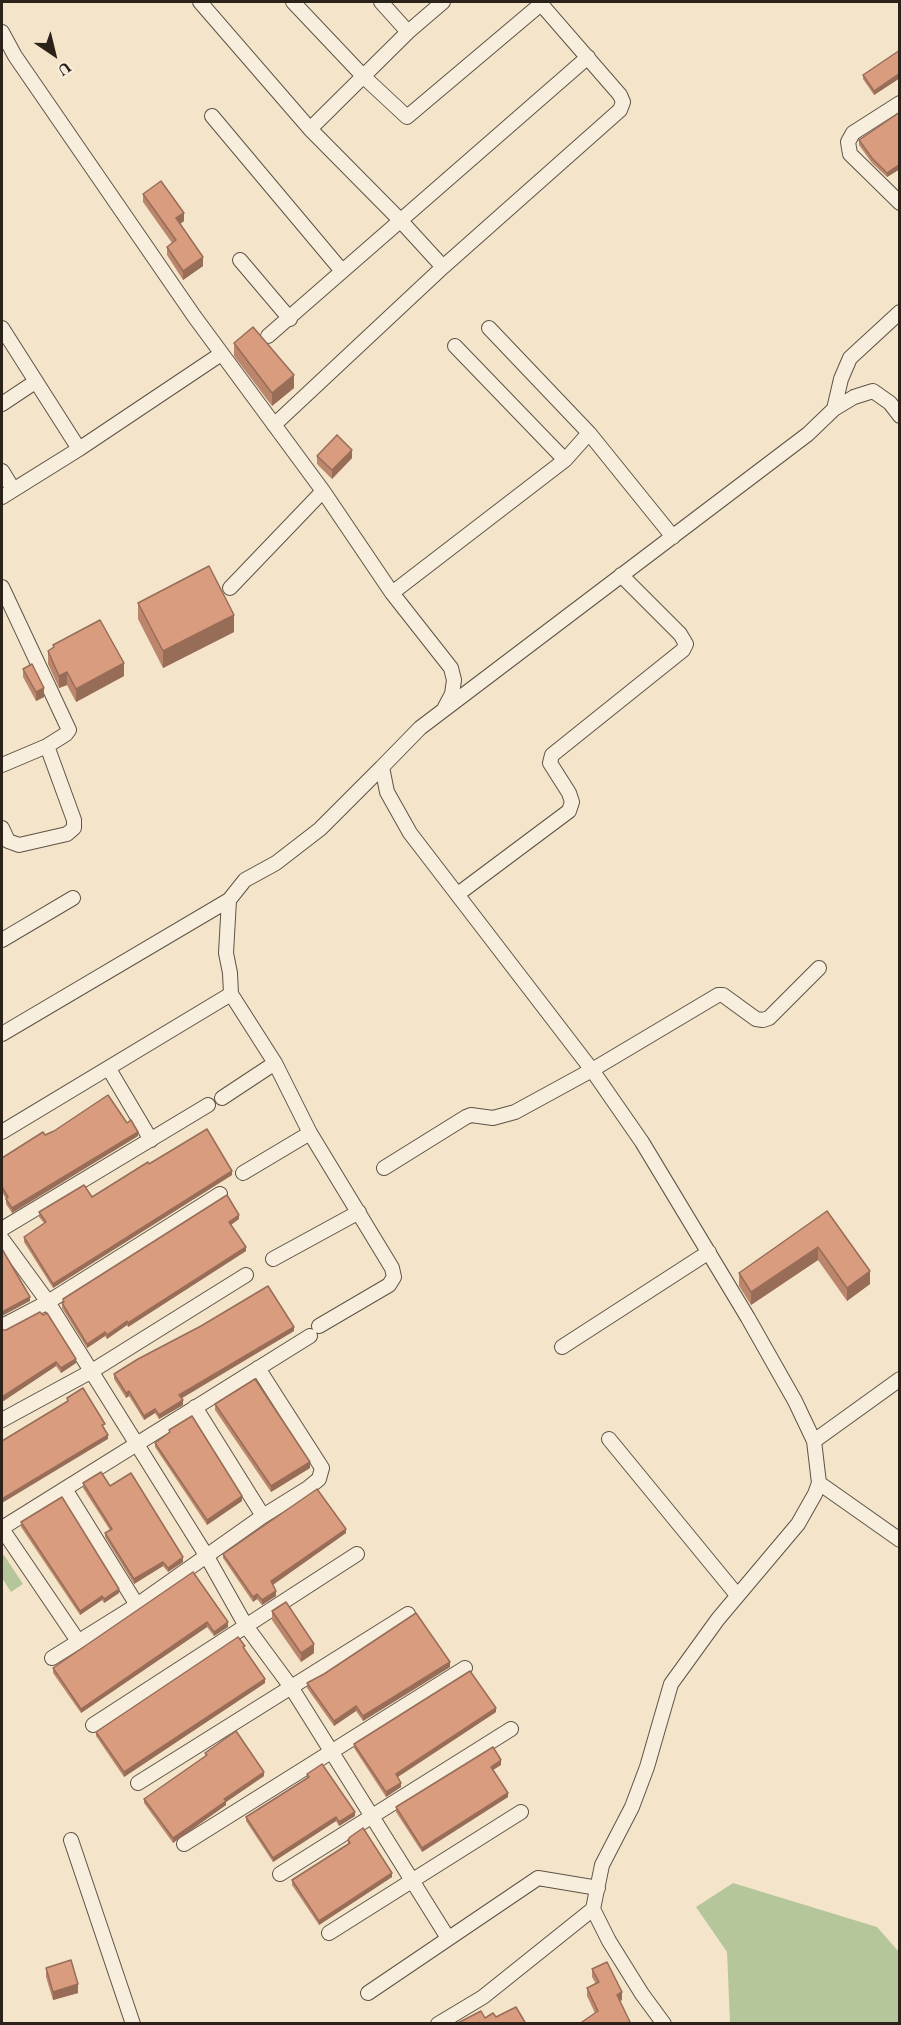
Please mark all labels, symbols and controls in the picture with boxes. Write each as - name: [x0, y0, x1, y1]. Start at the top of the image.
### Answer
- north arrow: [24, 24, 84, 84]
- text: U: [54, 57, 76, 81]

